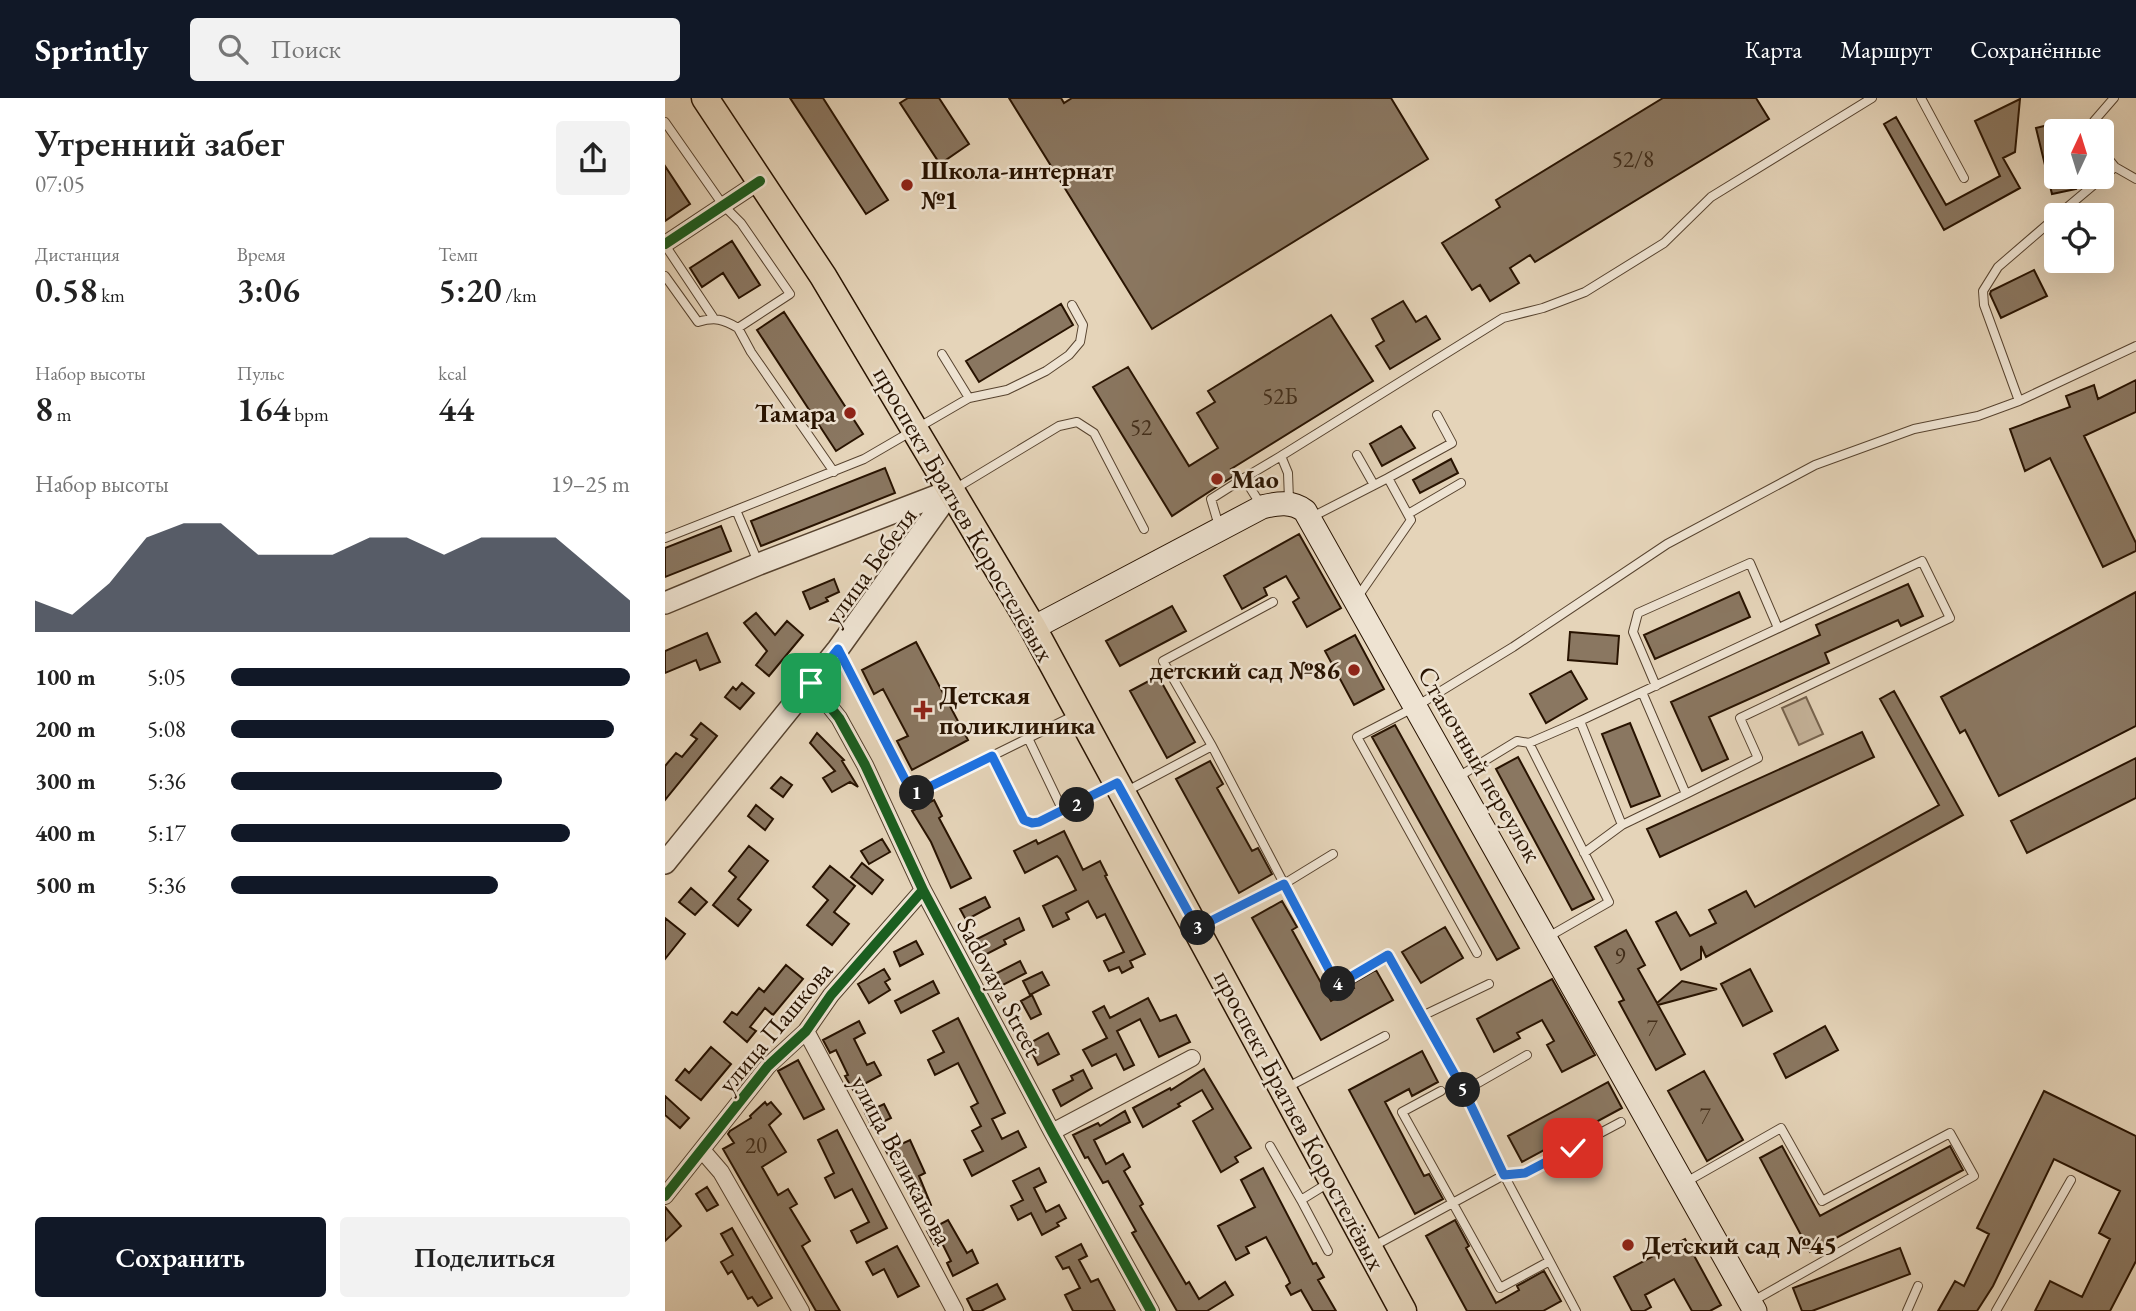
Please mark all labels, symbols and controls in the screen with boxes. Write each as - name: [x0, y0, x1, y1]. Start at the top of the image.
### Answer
- search box: [190, 18, 680, 81]
- text: Sprintly: [35, 28, 148, 71]
- icon: search: [214, 30, 252, 68]
- text: Поиск: [270, 32, 341, 66]
- text: Карта: [1745, 34, 1802, 65]
- text: Маршрут: [1840, 34, 1932, 65]
- text: Сохранённые: [1970, 34, 2101, 65]
- text: Утренний забег: [35, 118, 285, 167]
- north arrow: [2044, 119, 2114, 189]
- map controls: [2044, 119, 2114, 273]
- button: share: [556, 121, 630, 195]
- house number: 52/8: [1612, 144, 1654, 174]
- place label: Школа-интернат №1: [921, 153, 1114, 217]
- text: 07:05: [35, 169, 85, 199]
- marker: Школа-интернат №1: [899, 177, 915, 193]
- button: locate: [2044, 203, 2114, 273]
- text: Дистанция: [35, 242, 120, 267]
- text: Время: [237, 242, 285, 267]
- text: Темп: [438, 242, 478, 267]
- text: 0.58: [35, 267, 97, 312]
- text: 3:06: [237, 267, 300, 312]
- text: 5:20: [438, 267, 502, 312]
- text: km: [97, 283, 125, 308]
- text: /km: [502, 283, 537, 308]
- street label: проспект Братьев Коростелёвых: [865, 360, 1063, 668]
- text: Набор высоты: [35, 361, 146, 386]
- text: Пульс: [237, 361, 285, 386]
- text: kcal: [438, 361, 467, 386]
- house number: 52Б: [1262, 381, 1298, 411]
- text: 8: [35, 386, 53, 431]
- text: 164: [237, 386, 291, 431]
- text: 44: [438, 386, 474, 431]
- place label: Тамара: [755, 396, 837, 430]
- text: m: [53, 402, 72, 427]
- text: bpm: [291, 402, 329, 427]
- marker: Тамара: [842, 405, 858, 421]
- house number: 52: [1130, 412, 1152, 442]
- place label: Мао: [1231, 462, 1279, 496]
- text: Набор высоты: [35, 469, 169, 499]
- text: 19–25 m: [551, 469, 630, 499]
- marker: Мао: [1209, 471, 1225, 487]
- street label: улица Бебеля: [816, 500, 924, 632]
- pin: [781, 653, 841, 713]
- place label: детский сад №86: [1150, 653, 1340, 687]
- street label: Станочный переулок: [1410, 660, 1550, 869]
- text: 100 m: [35, 662, 96, 692]
- text: 5:05: [147, 662, 186, 692]
- marker: детский сад №86: [1346, 662, 1362, 678]
- icon: arrive: [792, 664, 830, 702]
- place label: Детская поликлиника: [939, 678, 1096, 742]
- marker: Детская поликлиника: [913, 700, 933, 720]
- text: 200 m: [35, 714, 96, 744]
- text: 5:08: [147, 714, 186, 744]
- text: 300 m: [35, 766, 96, 796]
- text: 5:36: [147, 766, 186, 796]
- pin: 1: [899, 776, 935, 810]
- text: 1: [911, 780, 922, 805]
- pin: 2: [1059, 788, 1095, 822]
- text: 2: [1071, 792, 1082, 817]
- text: 400 m: [35, 818, 96, 848]
- text: 5:17: [147, 818, 186, 848]
- text: 500 m: [35, 870, 96, 900]
- text: 5:36: [147, 870, 186, 900]
- pin: 3: [1181, 910, 1215, 946]
- street label: Sadovaya Street: [949, 912, 1051, 1062]
- text: 3: [1192, 915, 1203, 940]
- house number: 9: [1614, 941, 1626, 971]
- street label: улица Пашкова: [710, 954, 840, 1100]
- street label: проспект Братьев Коростелёвых: [1206, 964, 1394, 1277]
- pin: 4: [1321, 966, 1355, 1001]
- text: 4: [1332, 971, 1343, 996]
- house number: 7: [1646, 1013, 1658, 1043]
- street label: улица Великанова: [843, 1069, 961, 1251]
- pin: 5: [1445, 1072, 1481, 1108]
- text: 5: [1457, 1077, 1468, 1102]
- house number: 7: [1699, 1101, 1711, 1131]
- pin: [1543, 1118, 1603, 1178]
- icon: check: [1554, 1129, 1592, 1167]
- house number: 20: [745, 1130, 767, 1160]
- button: Сохранить: [35, 1217, 326, 1297]
- button: Поделиться: [340, 1217, 630, 1297]
- place label: Детский сад №45: [1642, 1228, 1837, 1262]
- marker: Детский сад №45: [1620, 1237, 1636, 1253]

